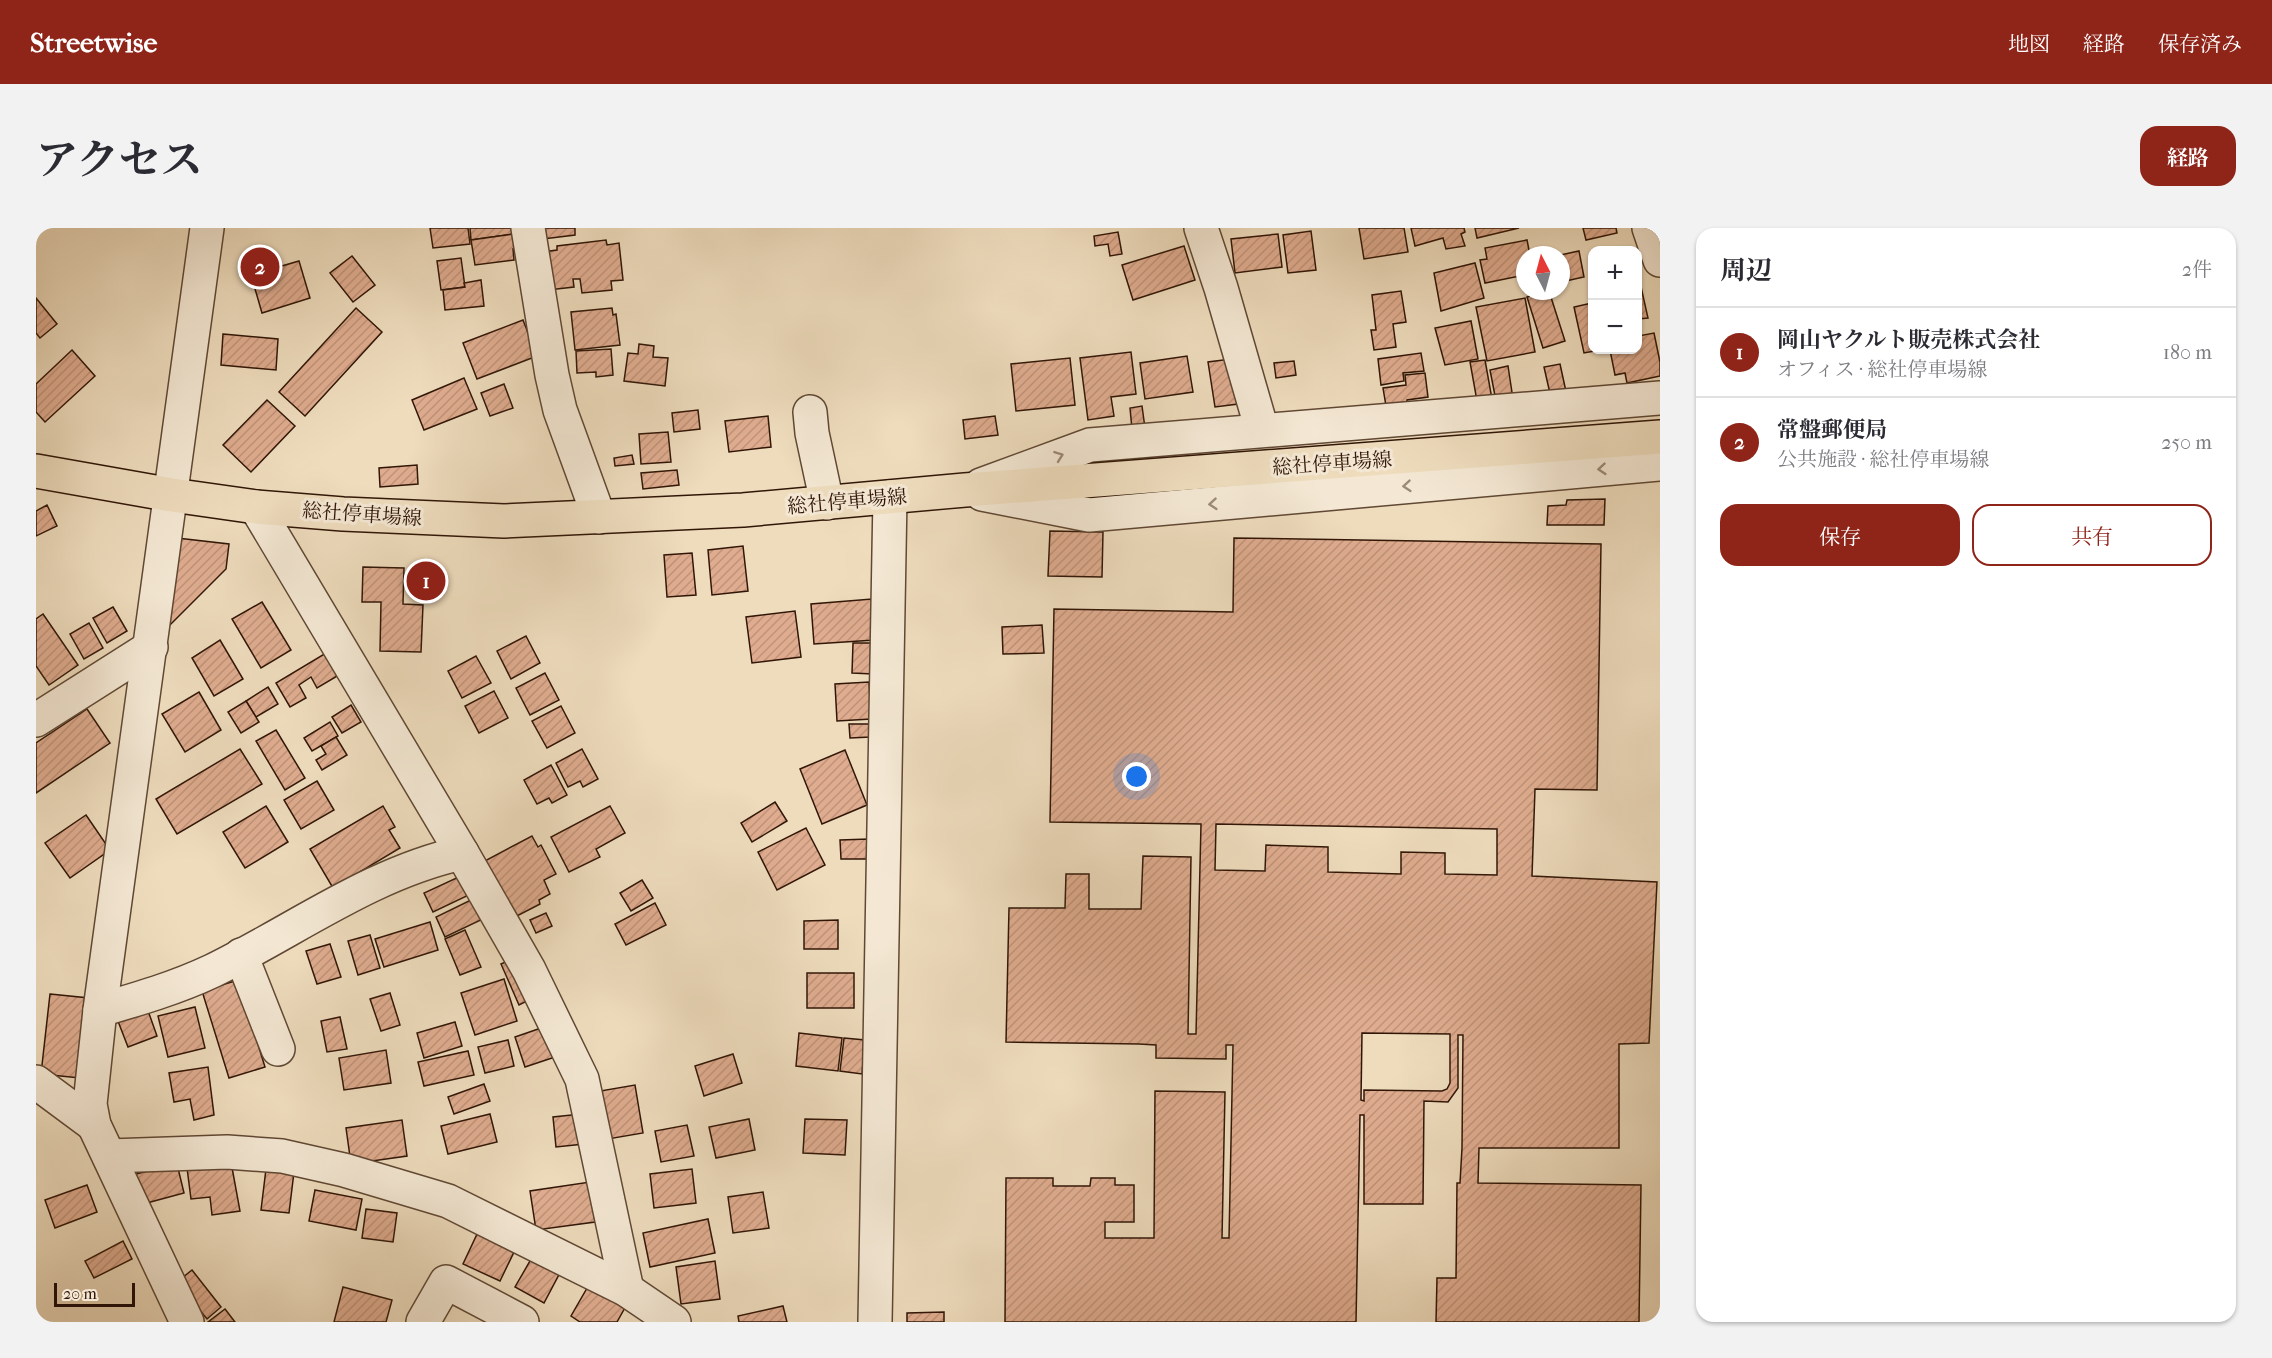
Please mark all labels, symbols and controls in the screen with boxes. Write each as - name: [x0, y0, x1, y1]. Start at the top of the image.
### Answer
- text: Streetwise: [30, 26, 157, 59]
- text: 地図: [2008, 32, 2050, 56]
- text: 経路: [2083, 32, 2125, 56]
- text: 保存済み: [2158, 32, 2242, 56]
- button: 経路: [2140, 126, 2236, 186]
- text: アクセス: [36, 136, 203, 185]
- pin: 2: [240, 244, 280, 290]
- north arrow: [1516, 246, 1570, 300]
- map controls: [1588, 246, 1642, 354]
- button: +: [1588, 246, 1642, 300]
- text: 周辺: [1720, 255, 1772, 286]
- text: 2件: [2182, 258, 2212, 281]
- button: −: [1588, 300, 1642, 354]
- text: 岡山ヤクルト販売株式会社: [1777, 327, 2040, 353]
- text: 1: [1736, 341, 1743, 364]
- text: 180 m: [2163, 341, 2212, 364]
- text: オフィス · 総社停車場線: [1777, 358, 1987, 381]
- text: 常盤郵便局: [1777, 417, 1887, 443]
- text: 2: [1734, 431, 1745, 454]
- text: 250 m: [2161, 431, 2212, 454]
- street label: 総社停車場線: [1271, 448, 1393, 479]
- text: 公共施設 · 総社停車場線: [1777, 448, 1990, 471]
- one-way arrow: [1053, 451, 1064, 463]
- one-way arrow: [1597, 462, 1606, 475]
- one-way arrow: [1403, 480, 1412, 493]
- street label: 総社停車場線: [786, 485, 908, 518]
- one-way arrow: [1209, 497, 1218, 510]
- street label: 総社停車場線: [301, 499, 423, 530]
- button: 保存: [1720, 504, 1960, 566]
- button: 共有: [1972, 504, 2212, 566]
- pin: 1: [406, 558, 446, 604]
- your location: [1122, 762, 1151, 791]
- scale bar: [54, 1280, 135, 1308]
- text: 20 m: [63, 1284, 97, 1303]

